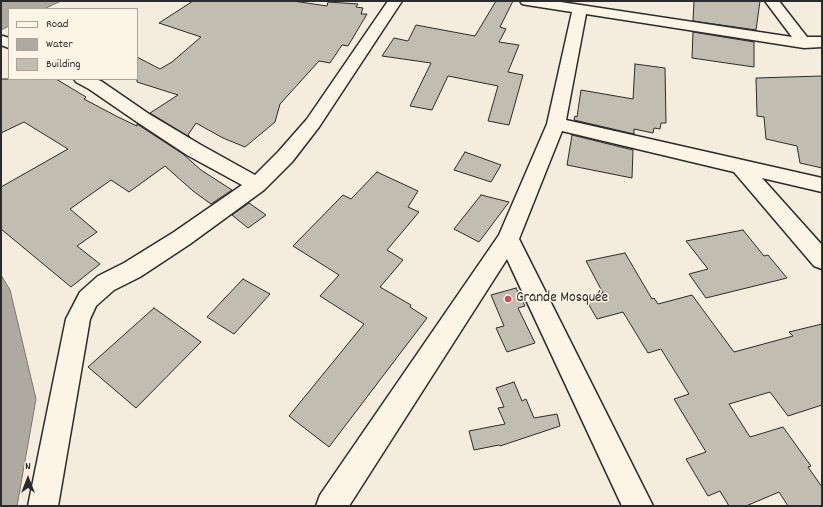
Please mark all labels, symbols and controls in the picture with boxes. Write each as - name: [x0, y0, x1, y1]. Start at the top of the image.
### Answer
- legend: [8, 8, 138, 80]
- text: Road: [46, 16, 68, 33]
- text: Water: [46, 36, 73, 53]
- text: Building: [46, 56, 81, 73]
- place label: Grande Mosquée: [516, 290, 608, 308]
- marker: Grande Mosquée: [503, 294, 513, 304]
- north arrow: [8, 459, 48, 499]
- text: N: [25, 459, 31, 475]

